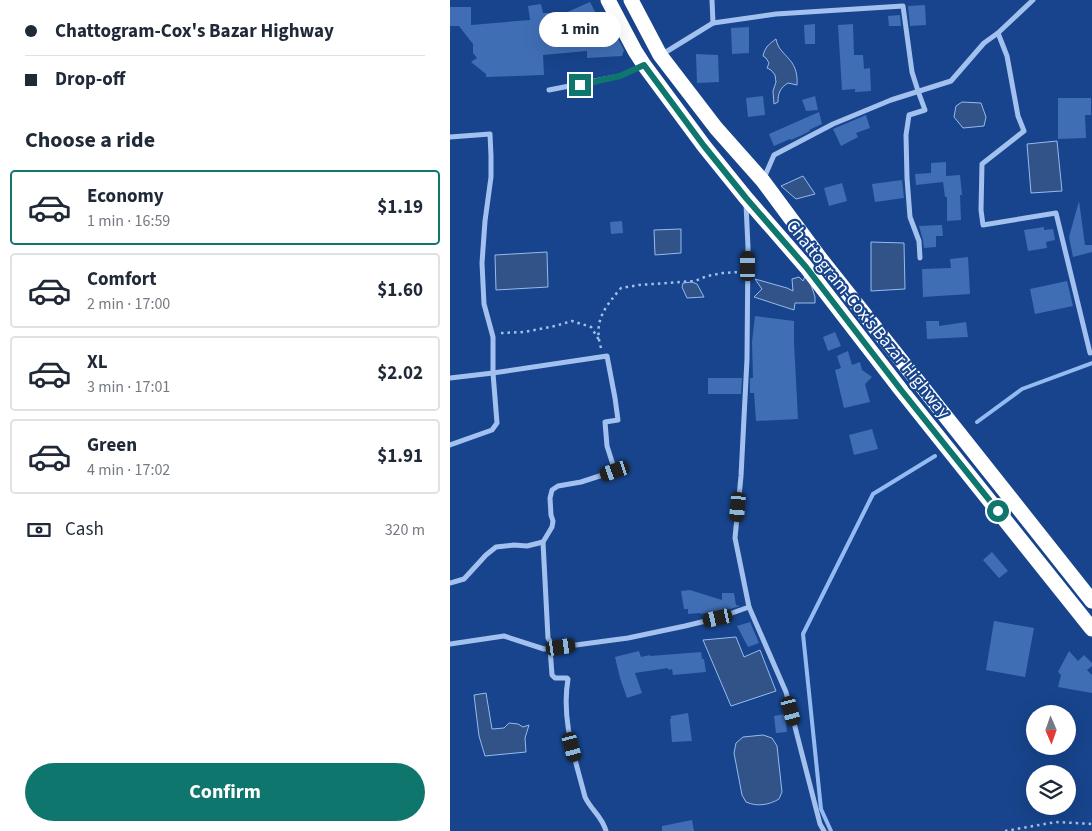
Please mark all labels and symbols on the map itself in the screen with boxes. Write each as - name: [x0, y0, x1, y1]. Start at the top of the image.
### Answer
- callout: 1 min: [539, 12, 621, 48]
- route end: [569, 74, 591, 96]
- street label: Chattogram-Cox's Bazar Highway: [780, 214, 956, 424]
- car: [740, 251, 755, 281]
- car: [598, 459, 631, 483]
- car: [729, 491, 746, 523]
- route start: [987, 500, 1009, 522]
- car: [701, 607, 734, 629]
- car: [545, 637, 576, 657]
- car: [779, 695, 802, 727]
- north arrow: [1026, 705, 1076, 755]
- car: [560, 731, 583, 763]

